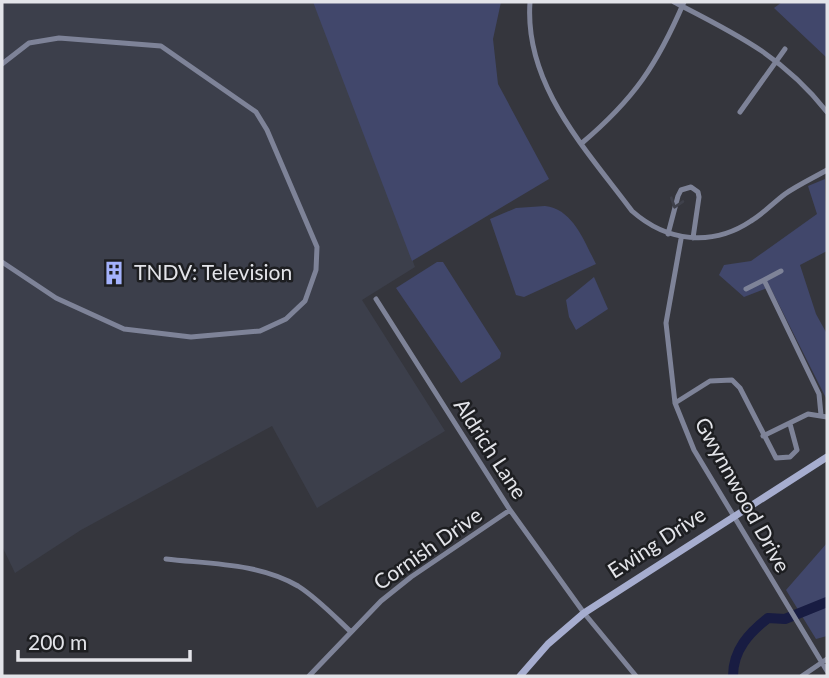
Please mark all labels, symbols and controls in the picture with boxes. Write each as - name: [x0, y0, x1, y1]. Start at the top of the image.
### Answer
- one-way arrow: [670, 197, 685, 209]
- building icon: TNDV: Television: [100, 259, 128, 287]
- place label: TNDV: Television: [134, 259, 292, 284]
- street label: Aldrich Lane: [450, 393, 533, 503]
- street label: Gwynnwood Drive: [690, 412, 796, 576]
- street label: Cornish Drive: [368, 501, 486, 594]
- street label: Ewing Drive: [603, 501, 710, 583]
- scale bar: [18, 618, 189, 662]
- text: 200 m: [28, 629, 87, 654]

